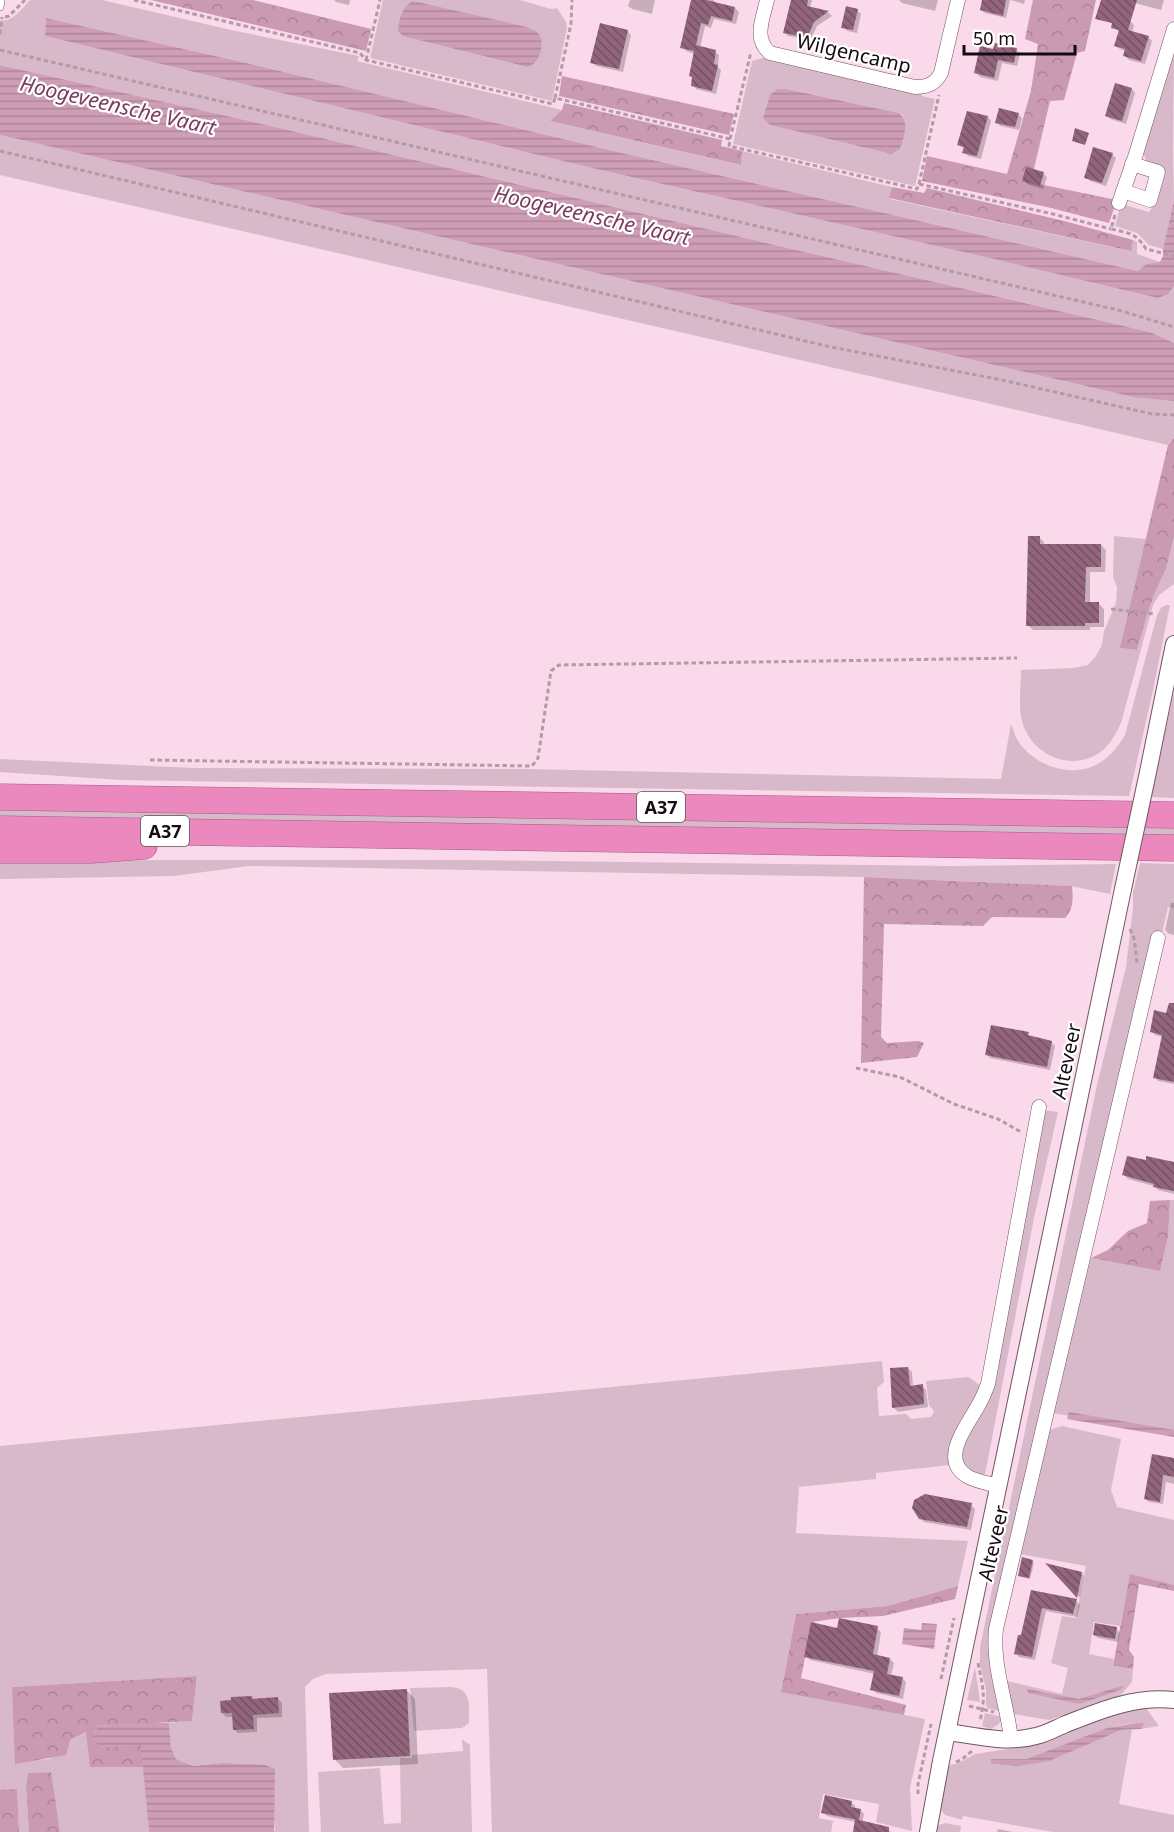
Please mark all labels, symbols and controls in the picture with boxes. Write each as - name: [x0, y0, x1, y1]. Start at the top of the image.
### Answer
- scale bar: [964, 18, 1075, 56]
- text: 50 m: [973, 26, 1015, 50]
- street label: Wilgencamp: [794, 27, 914, 79]
- water label: Hoogeveensche Vaart: [17, 69, 220, 141]
- water label: Hoogeveensche Vaart: [491, 179, 694, 251]
- road number: A37: [637, 792, 685, 822]
- road number: A37: [141, 816, 189, 846]
- street label: Alteveer: [1045, 1021, 1087, 1101]
- street label: Alteveer: [971, 1502, 1015, 1584]

